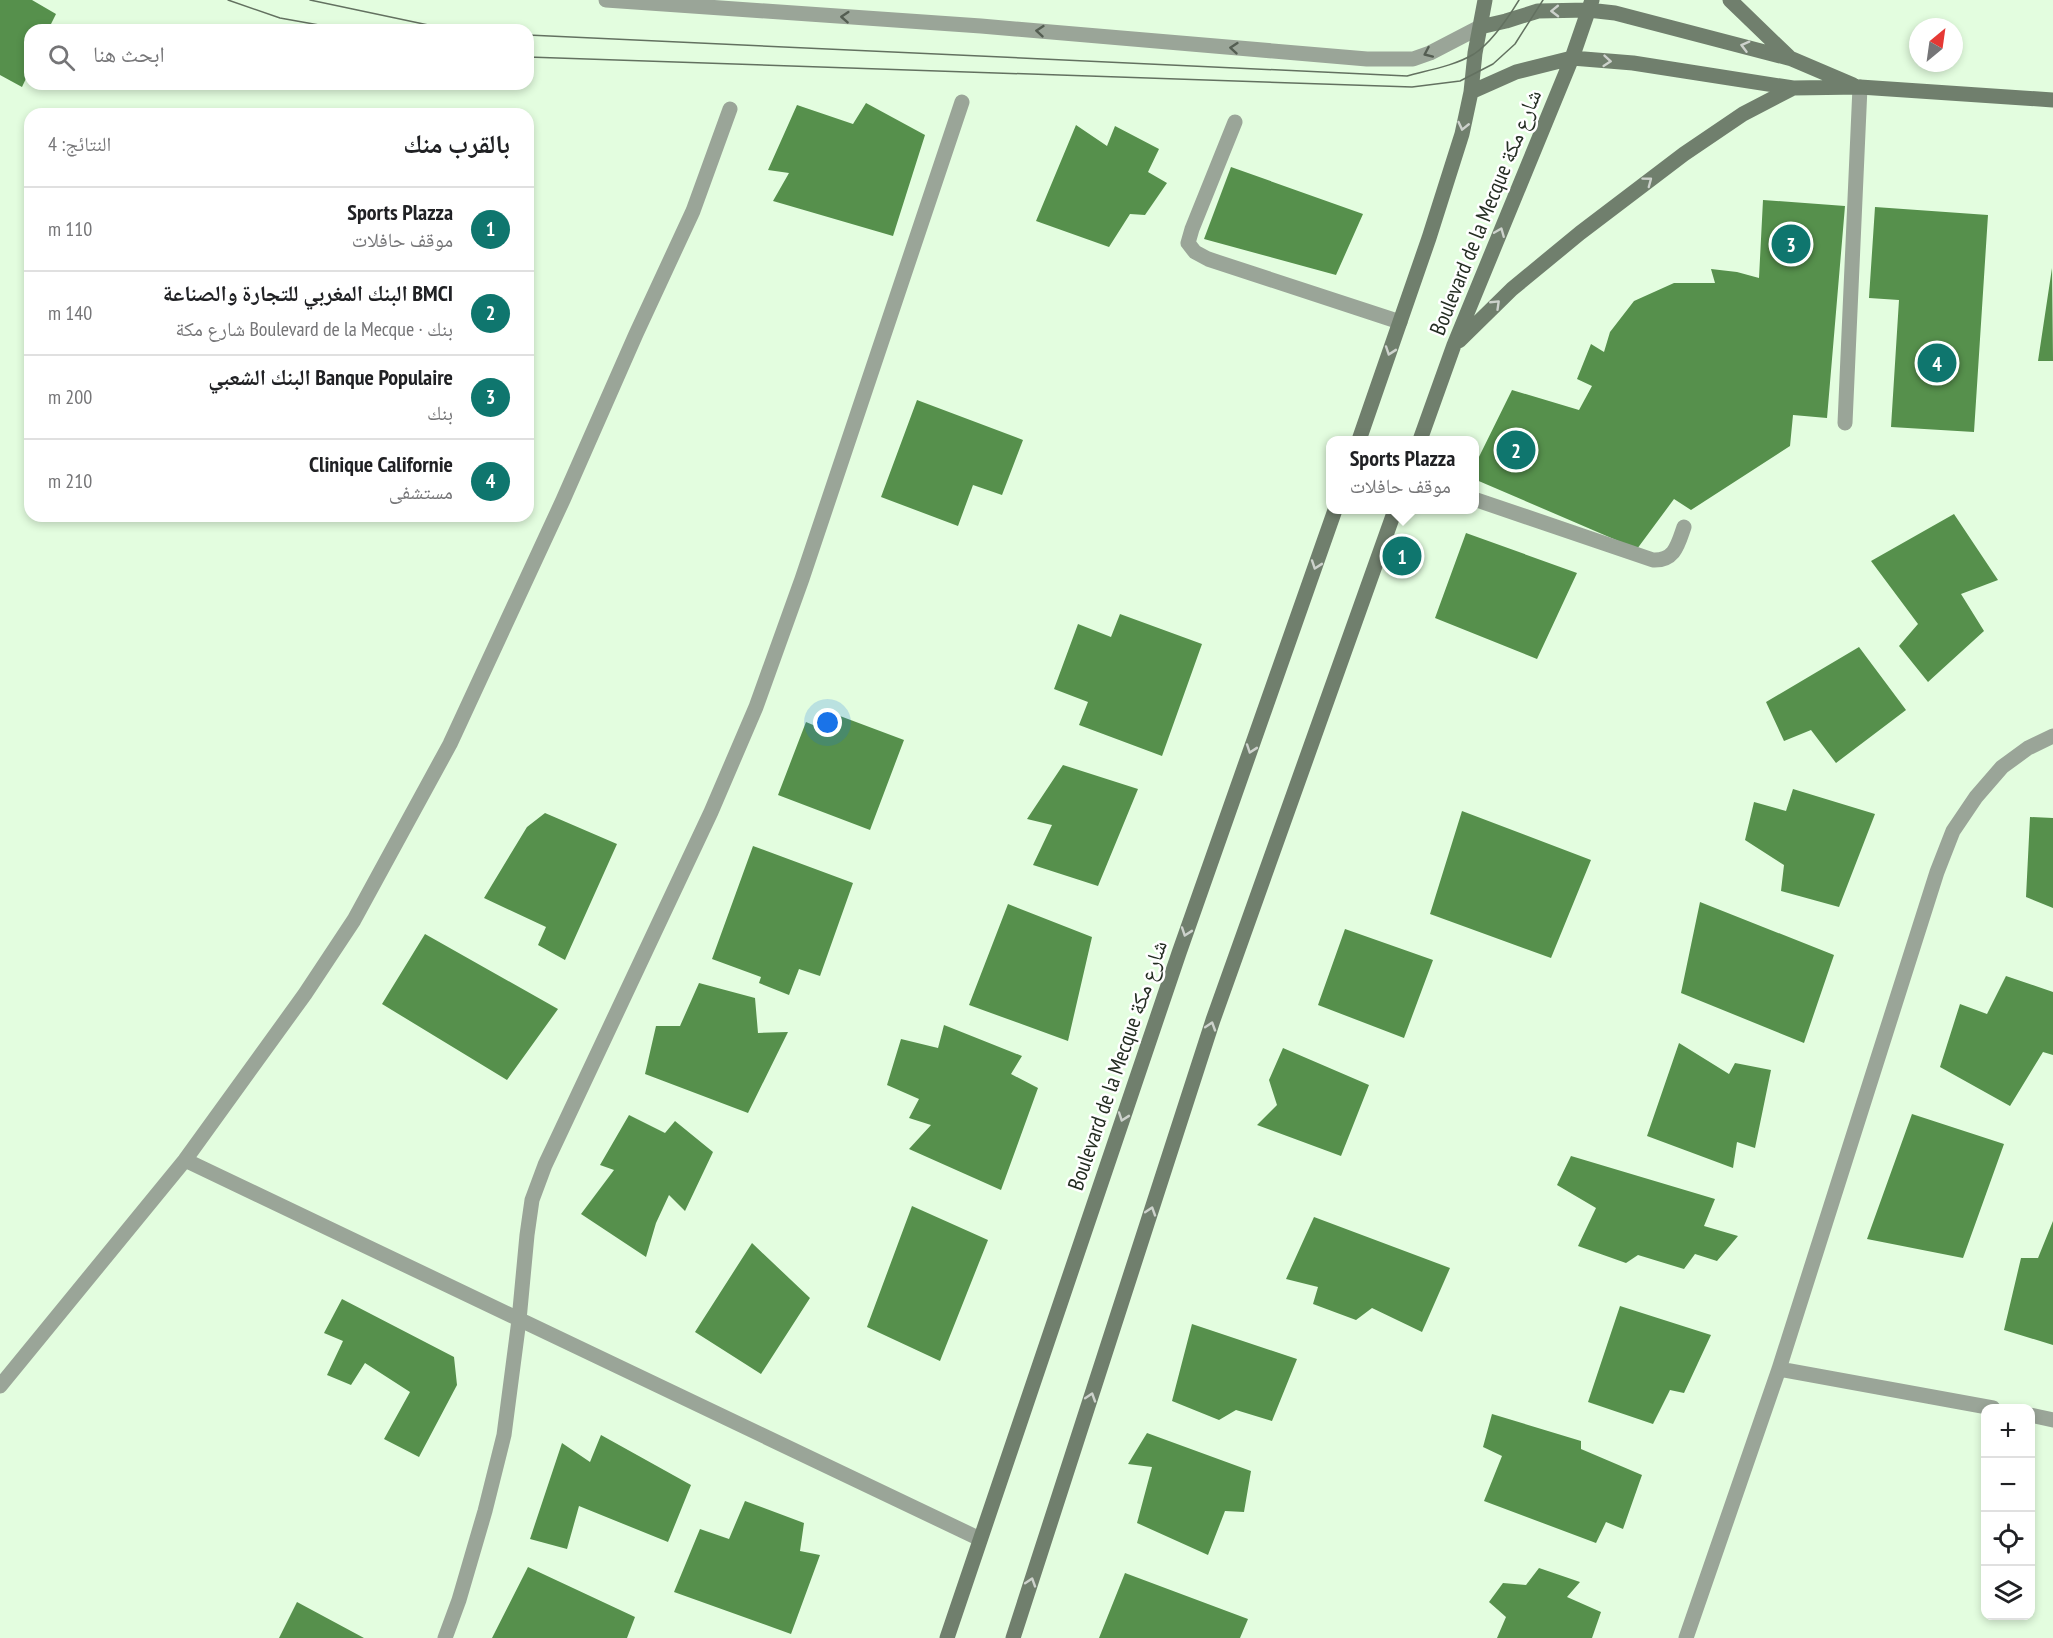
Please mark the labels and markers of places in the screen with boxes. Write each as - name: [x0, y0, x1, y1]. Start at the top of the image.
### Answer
- pin: 3: [1772, 222, 1810, 266]
- pin: 4: [1918, 340, 1956, 386]
- pin: 2: [1496, 428, 1536, 472]
- pin: 1: [1382, 534, 1422, 578]

